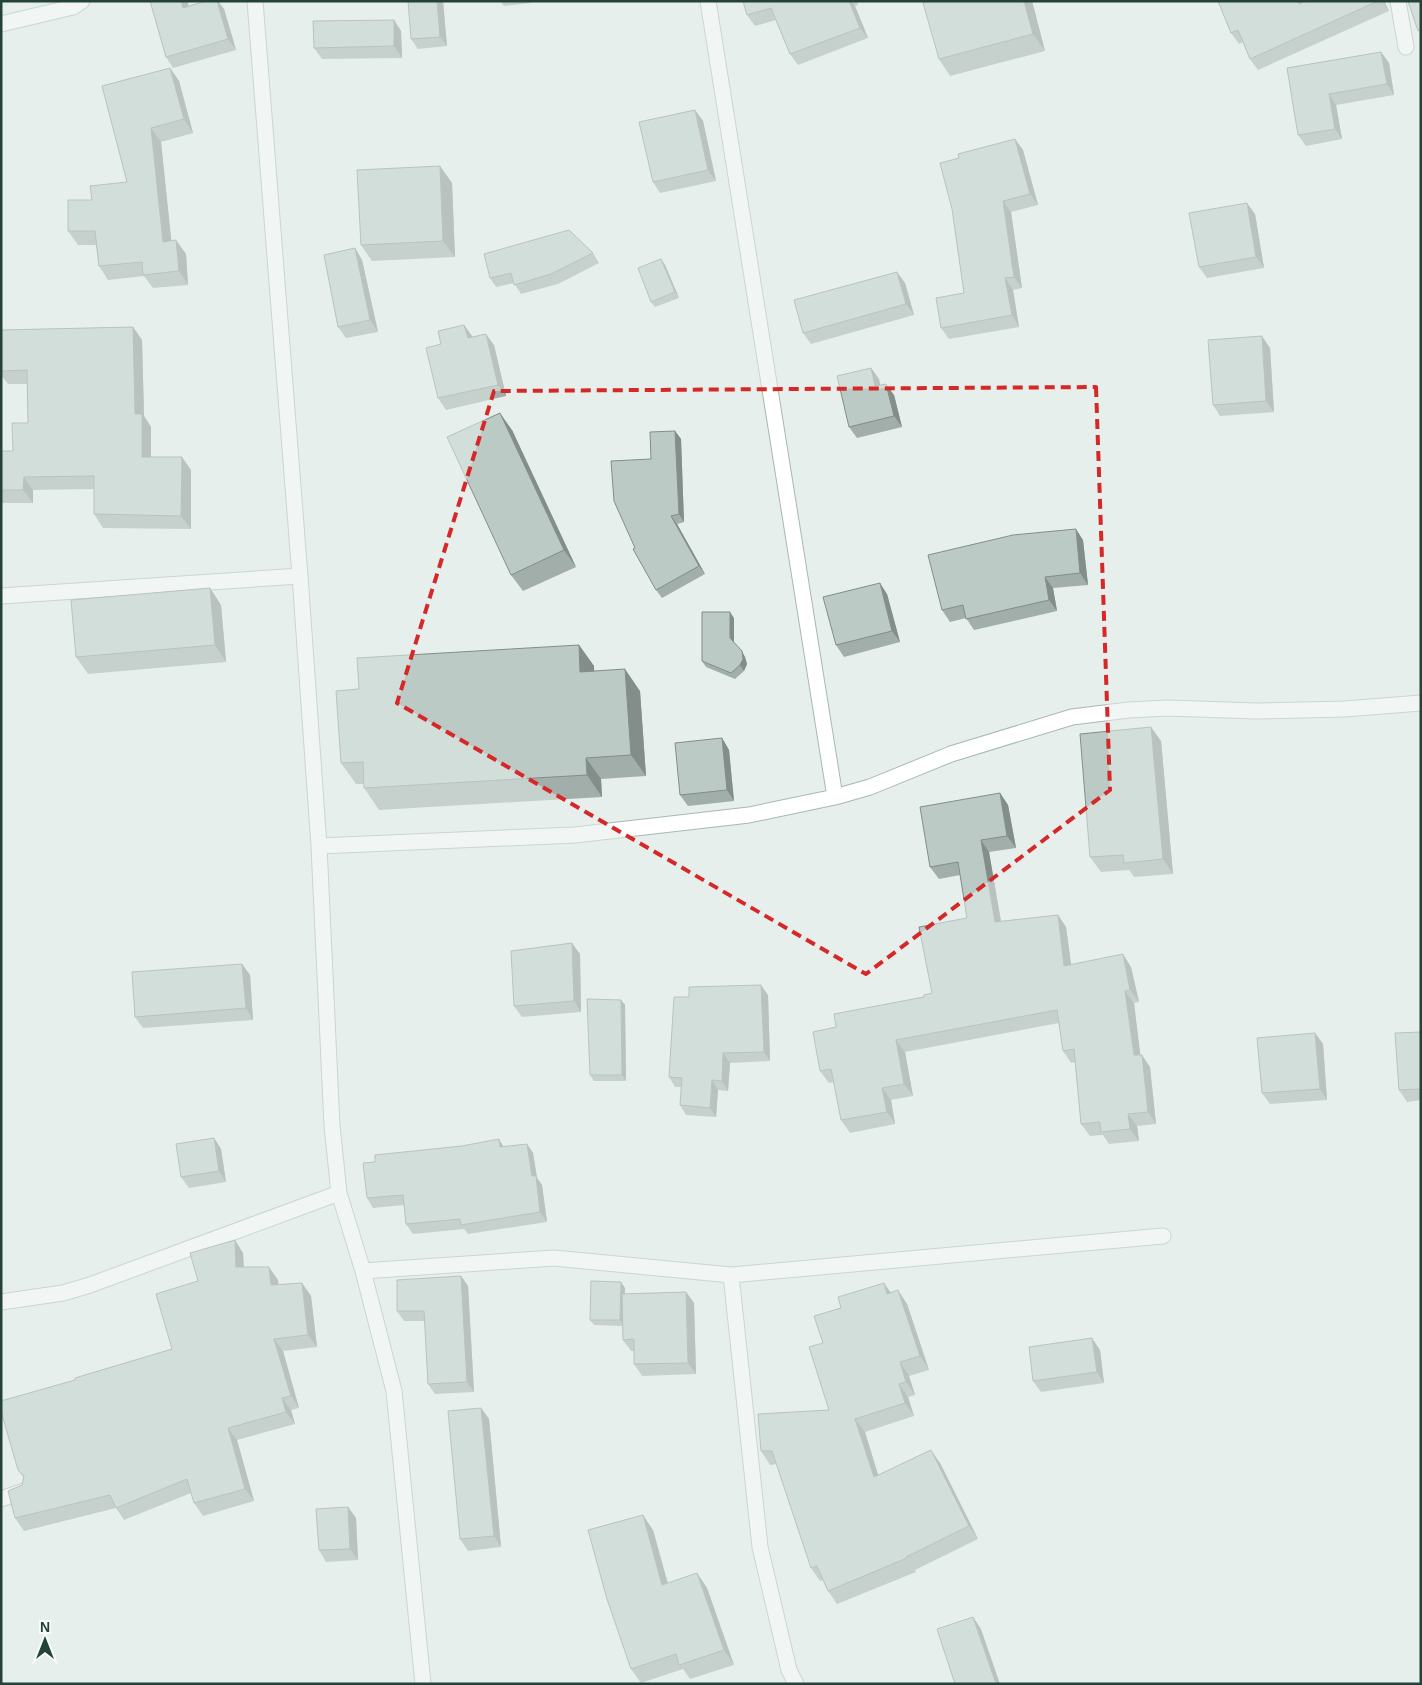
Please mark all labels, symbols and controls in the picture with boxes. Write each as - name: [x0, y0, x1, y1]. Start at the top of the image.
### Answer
- north arrow: [20, 1615, 70, 1665]
- text: N: [40, 1619, 50, 1635]

